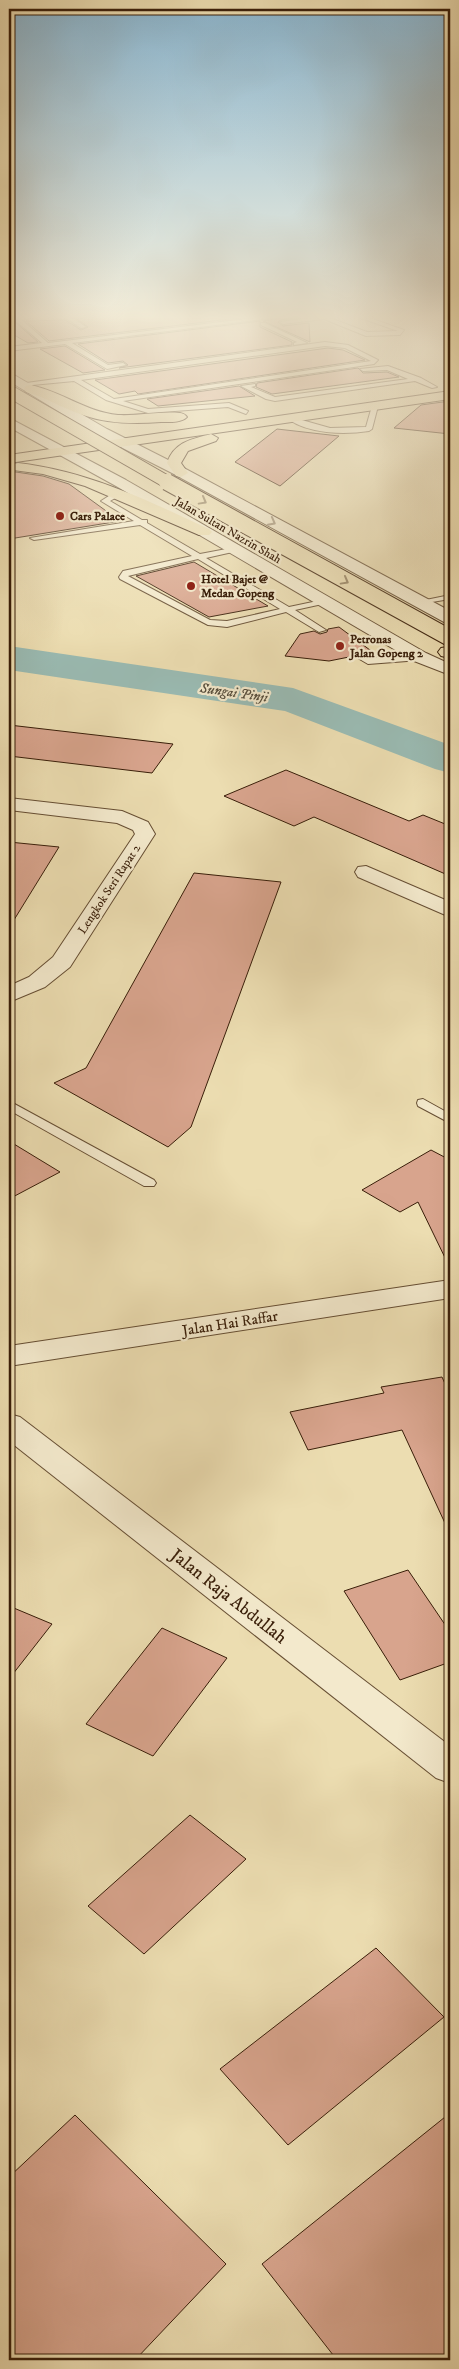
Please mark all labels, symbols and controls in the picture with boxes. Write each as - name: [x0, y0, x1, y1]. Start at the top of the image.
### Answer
- street label: Jalan Sultan Nazrin Shah: [171, 493, 284, 567]
- one-way arrow: [198, 495, 207, 505]
- place label: Cars Palace: [70, 509, 125, 524]
- marker: Cars Palace: [54, 510, 66, 522]
- one-way arrow: [267, 515, 276, 525]
- place label: Hotel Bajet @ Medan Gopeng: [201, 572, 275, 601]
- one-way arrow: [340, 574, 349, 584]
- marker: Hotel Bajet @ Medan Gopeng: [185, 580, 197, 592]
- place label: Petronas Jalan Gopeng 2: [348, 632, 424, 661]
- marker: Petronas Jalan Gopeng 2: [334, 640, 346, 652]
- water label: Sungai Pinji: [198, 679, 270, 707]
- street label: Lengkok Seri Rapat 2: [75, 842, 144, 937]
- street label: Jalan Hai Raffar: [179, 1306, 280, 1341]
- street label: Jalan Raja Abdullah: [164, 1543, 291, 1649]

